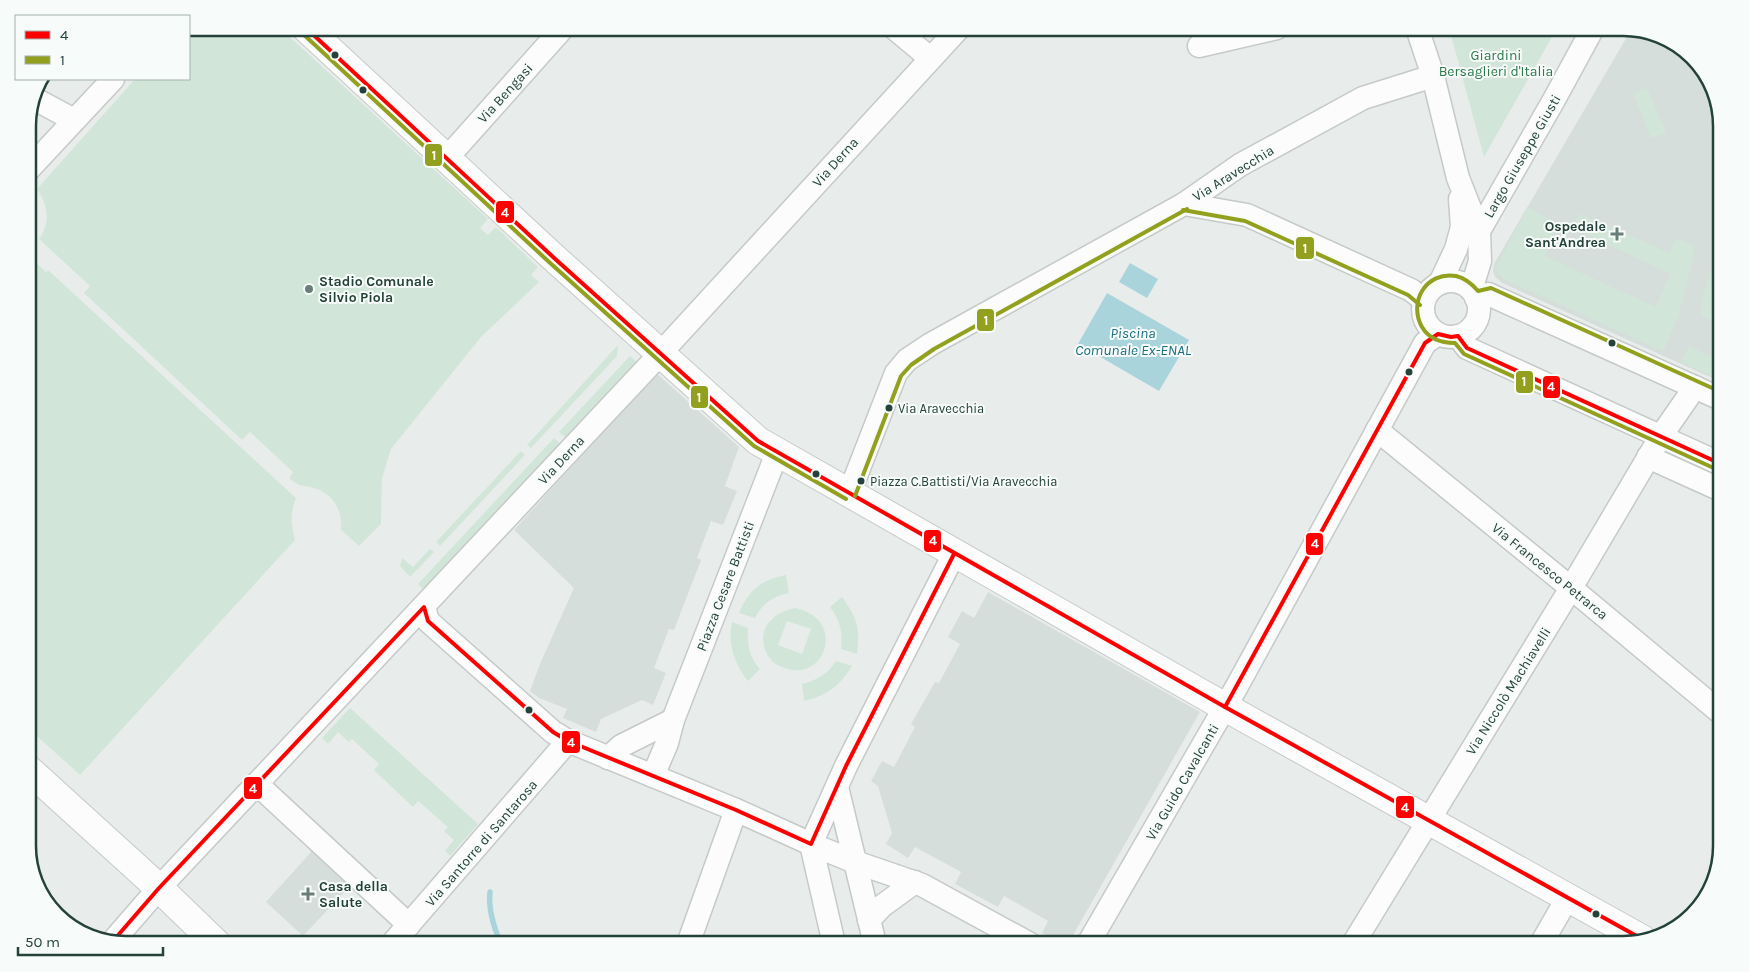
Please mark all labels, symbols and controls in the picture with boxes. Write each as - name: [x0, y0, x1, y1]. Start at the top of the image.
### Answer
- legend: [15, 15, 190, 80]
- text: 4: [60, 26, 69, 44]
- park label: Giardini Bersaglieri d'Italia: [1439, 47, 1553, 80]
- unlabelled marker: [330, 50, 340, 60]
- text: 1: [60, 51, 65, 69]
- street label: Via Bengasi: [474, 60, 537, 127]
- unlabelled marker: [358, 85, 368, 95]
- street label: Largo Giuseppe Giusti: [1480, 92, 1565, 221]
- street label: Via Derna: [809, 134, 862, 191]
- street label: Via Aravecchia: [1189, 142, 1277, 205]
- line badge: 1: [424, 143, 443, 167]
- text: 1: [432, 147, 437, 164]
- line badge: 4: [495, 200, 515, 224]
- text: 4: [501, 204, 510, 221]
- place label: Ospedale Sant'Andrea: [1525, 218, 1606, 251]
- marker: Ospedale Sant'Andrea: [1610, 227, 1624, 241]
- line badge: 1: [1295, 236, 1315, 260]
- text: 1: [1303, 240, 1308, 257]
- place label: Stadio Comunale Silvio Piola: [319, 273, 434, 306]
- marker: Stadio Comunale Silvio Piola: [303, 283, 315, 295]
- line badge: 1: [976, 308, 995, 332]
- text: 1: [984, 312, 989, 329]
- water label: Piscina Comunale Ex-ENAL: [1075, 324, 1192, 359]
- unlabelled marker: [1607, 338, 1617, 348]
- unlabelled marker: [1404, 367, 1414, 377]
- line badge: 1: [1515, 370, 1534, 394]
- text: 1: [1522, 373, 1527, 390]
- line badge: 4: [1542, 375, 1561, 399]
- text: 4: [1547, 378, 1556, 395]
- line badge: 1: [690, 385, 709, 409]
- text: 1: [697, 389, 702, 406]
- place label: Via Aravecchia: [898, 401, 984, 416]
- marker: Via Aravecchia: [884, 403, 894, 413]
- street label: Via Derna: [534, 432, 588, 488]
- unlabelled marker: [811, 469, 821, 479]
- place label: Piazza C.Battisti/Via Aravecchia: [870, 474, 1057, 489]
- marker: Piazza C.Battisti/Via Aravecchia: [856, 476, 866, 486]
- street label: Piazza Cesare Battisti: [693, 519, 758, 654]
- street label: Via Francesco Petrarca: [1488, 519, 1611, 623]
- line badge: 4: [923, 529, 942, 553]
- text: 4: [929, 532, 938, 549]
- line badge: 4: [1305, 532, 1324, 556]
- text: 4: [1311, 535, 1320, 552]
- street label: Via Niccolò Machiavelli: [1462, 624, 1555, 758]
- unlabelled marker: [524, 705, 534, 715]
- street label: Via Guido Cavalcanti: [1142, 721, 1223, 844]
- line badge: 4: [561, 730, 581, 754]
- text: 4: [567, 734, 576, 751]
- line badge: 4: [243, 776, 263, 800]
- street label: Via Santorre di Santarosa: [422, 776, 541, 910]
- text: 4: [249, 780, 258, 797]
- line badge: 4: [1395, 795, 1415, 819]
- text: 4: [1401, 799, 1410, 816]
- place label: Casa della Salute: [319, 878, 388, 911]
- marker: Casa della Salute: [301, 887, 315, 901]
- unlabelled marker: [1591, 909, 1601, 919]
- scale bar: [18, 924, 162, 956]
- text: 50 m: [25, 933, 60, 951]

